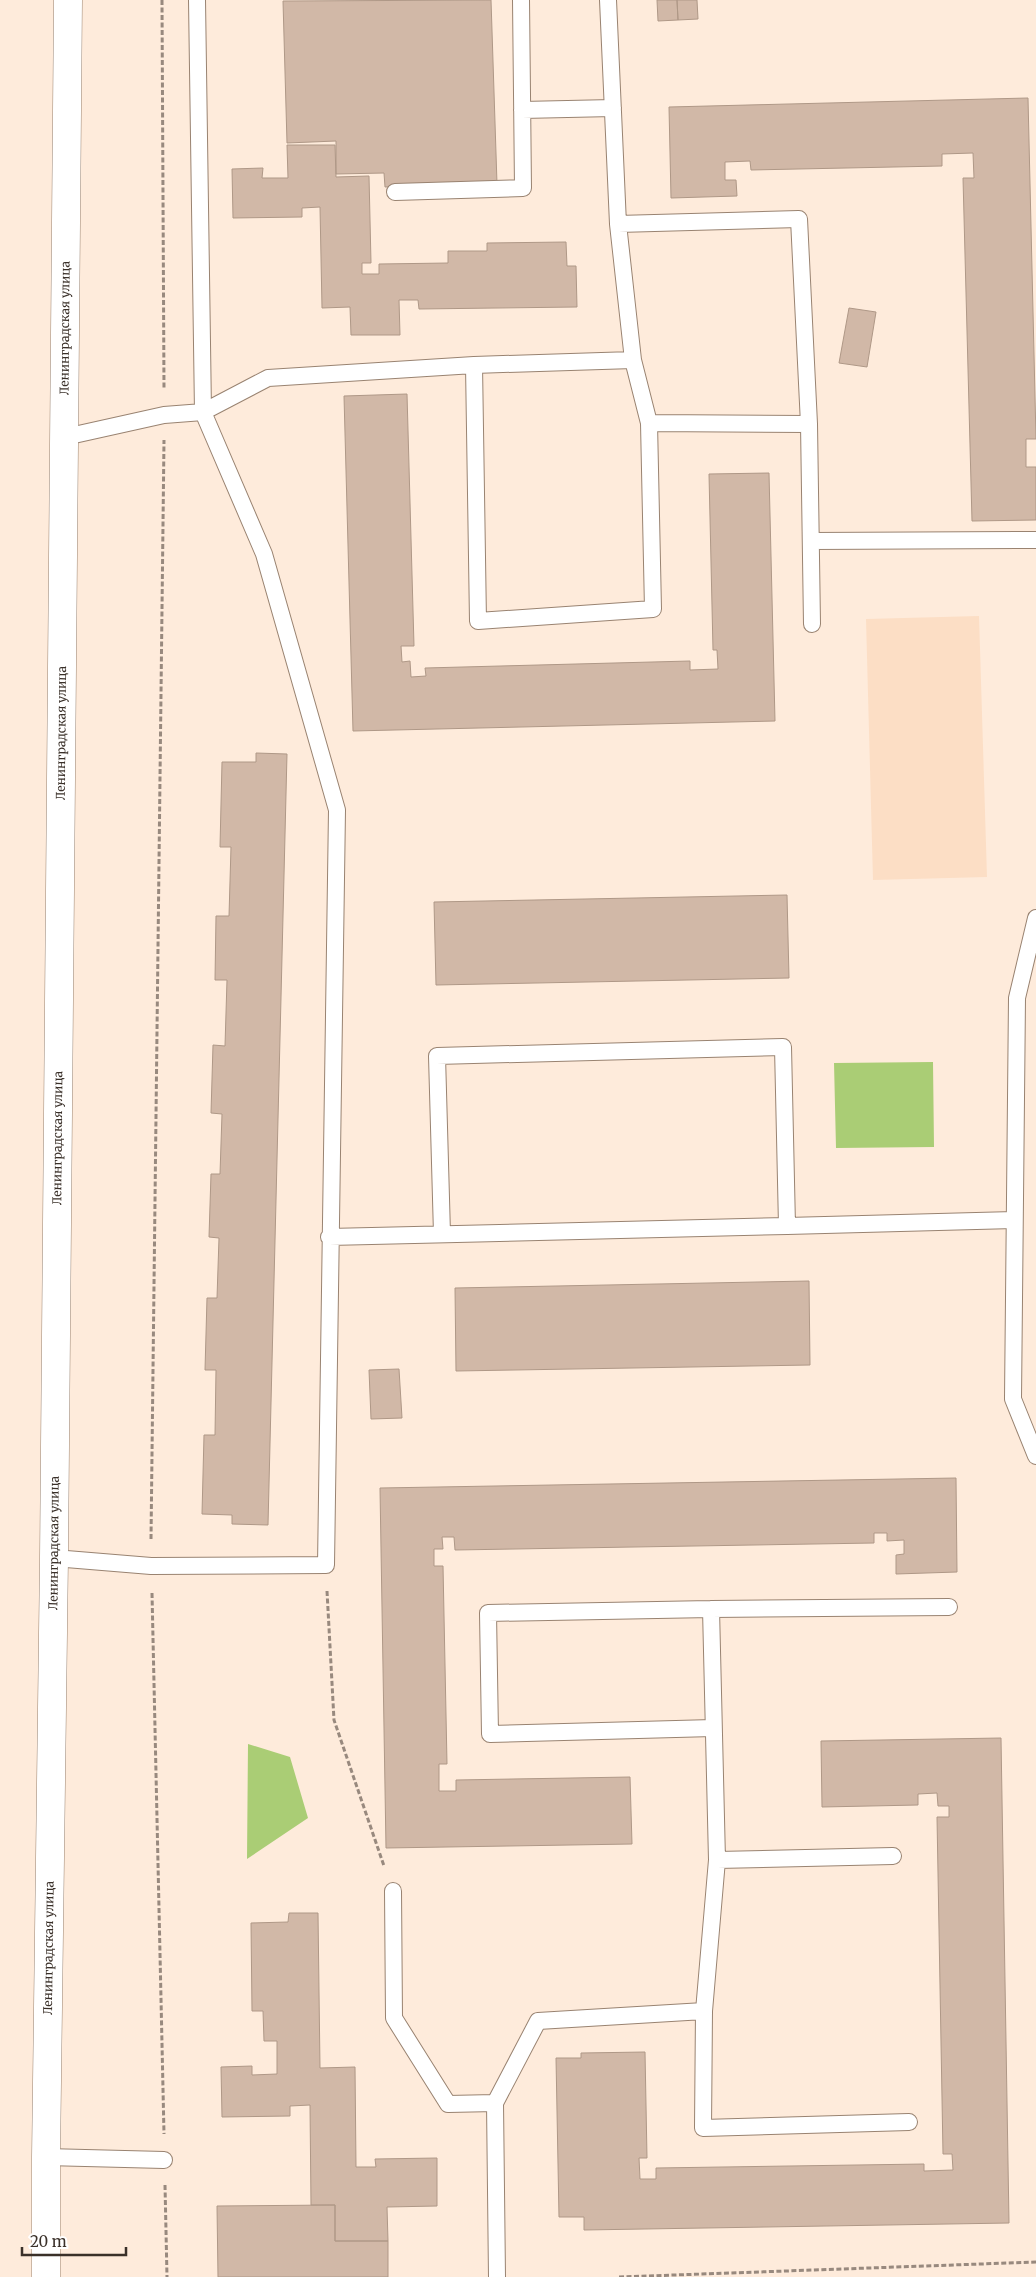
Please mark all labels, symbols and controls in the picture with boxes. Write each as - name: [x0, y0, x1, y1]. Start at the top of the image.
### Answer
- street label: Ленинградская улица: [56, 260, 73, 395]
- street label: Ленинградская улица: [53, 665, 69, 800]
- street label: Ленинградская улица: [49, 1070, 65, 1205]
- street label: Ленинградская улица: [45, 1475, 62, 1610]
- street label: Ленинградская улица: [40, 1880, 57, 2015]
- scale bar: [22, 2224, 126, 2256]
- text: 20 m: [30, 2232, 67, 2251]

